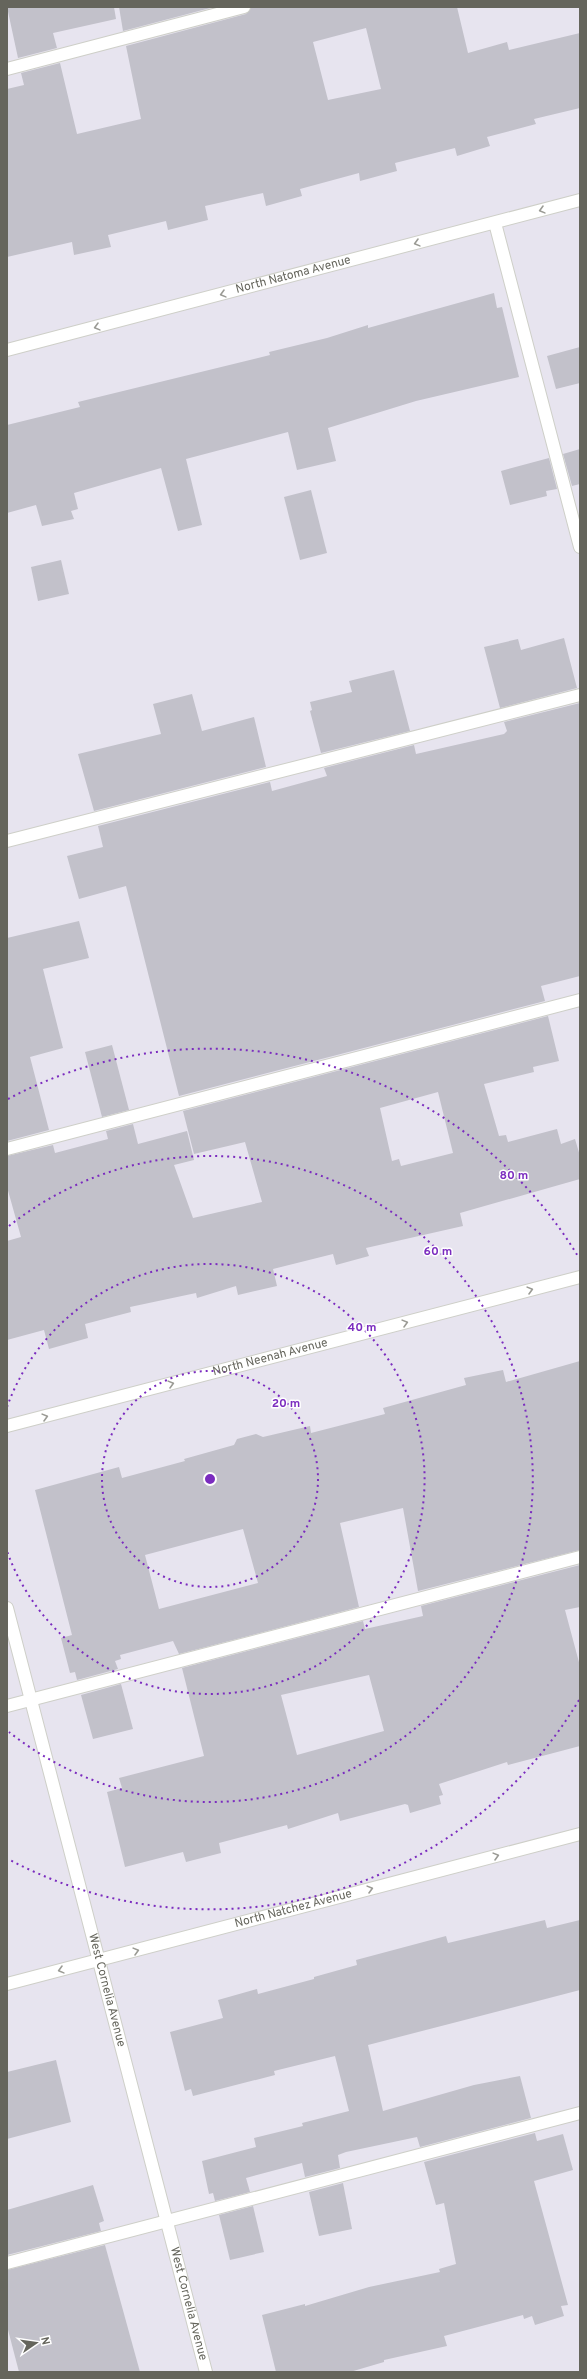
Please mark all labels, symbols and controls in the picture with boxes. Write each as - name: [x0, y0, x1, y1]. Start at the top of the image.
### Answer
- one-way arrow: [539, 205, 546, 214]
- one-way arrow: [413, 238, 420, 247]
- street label: North Natoma Avenue: [234, 252, 353, 298]
- one-way arrow: [220, 289, 226, 297]
- one-way arrow: [94, 322, 100, 330]
- text: 80 m: [500, 1168, 528, 1184]
- text: 60 m: [424, 1244, 452, 1260]
- one-way arrow: [527, 1286, 534, 1294]
- one-way arrow: [401, 1319, 408, 1327]
- text: 40 m: [347, 1320, 377, 1336]
- street label: North Neenah Avenue: [211, 1335, 329, 1380]
- one-way arrow: [167, 1380, 174, 1389]
- text: 20 m: [272, 1396, 300, 1412]
- one-way arrow: [42, 1413, 48, 1421]
- centre of rings: [203, 1472, 217, 1486]
- one-way arrow: [493, 1853, 499, 1861]
- one-way arrow: [367, 1885, 374, 1894]
- street label: North Natchez Avenue: [233, 1886, 354, 1932]
- street label: West Cornelia Avenue: [84, 1932, 129, 2049]
- one-way arrow: [133, 1947, 139, 1955]
- one-way arrow: [58, 1965, 65, 1974]
- street label: West Cornelia Avenue: [166, 2245, 211, 2362]
- north arrow: [16, 2323, 56, 2363]
- text: N: [37, 2336, 52, 2346]

